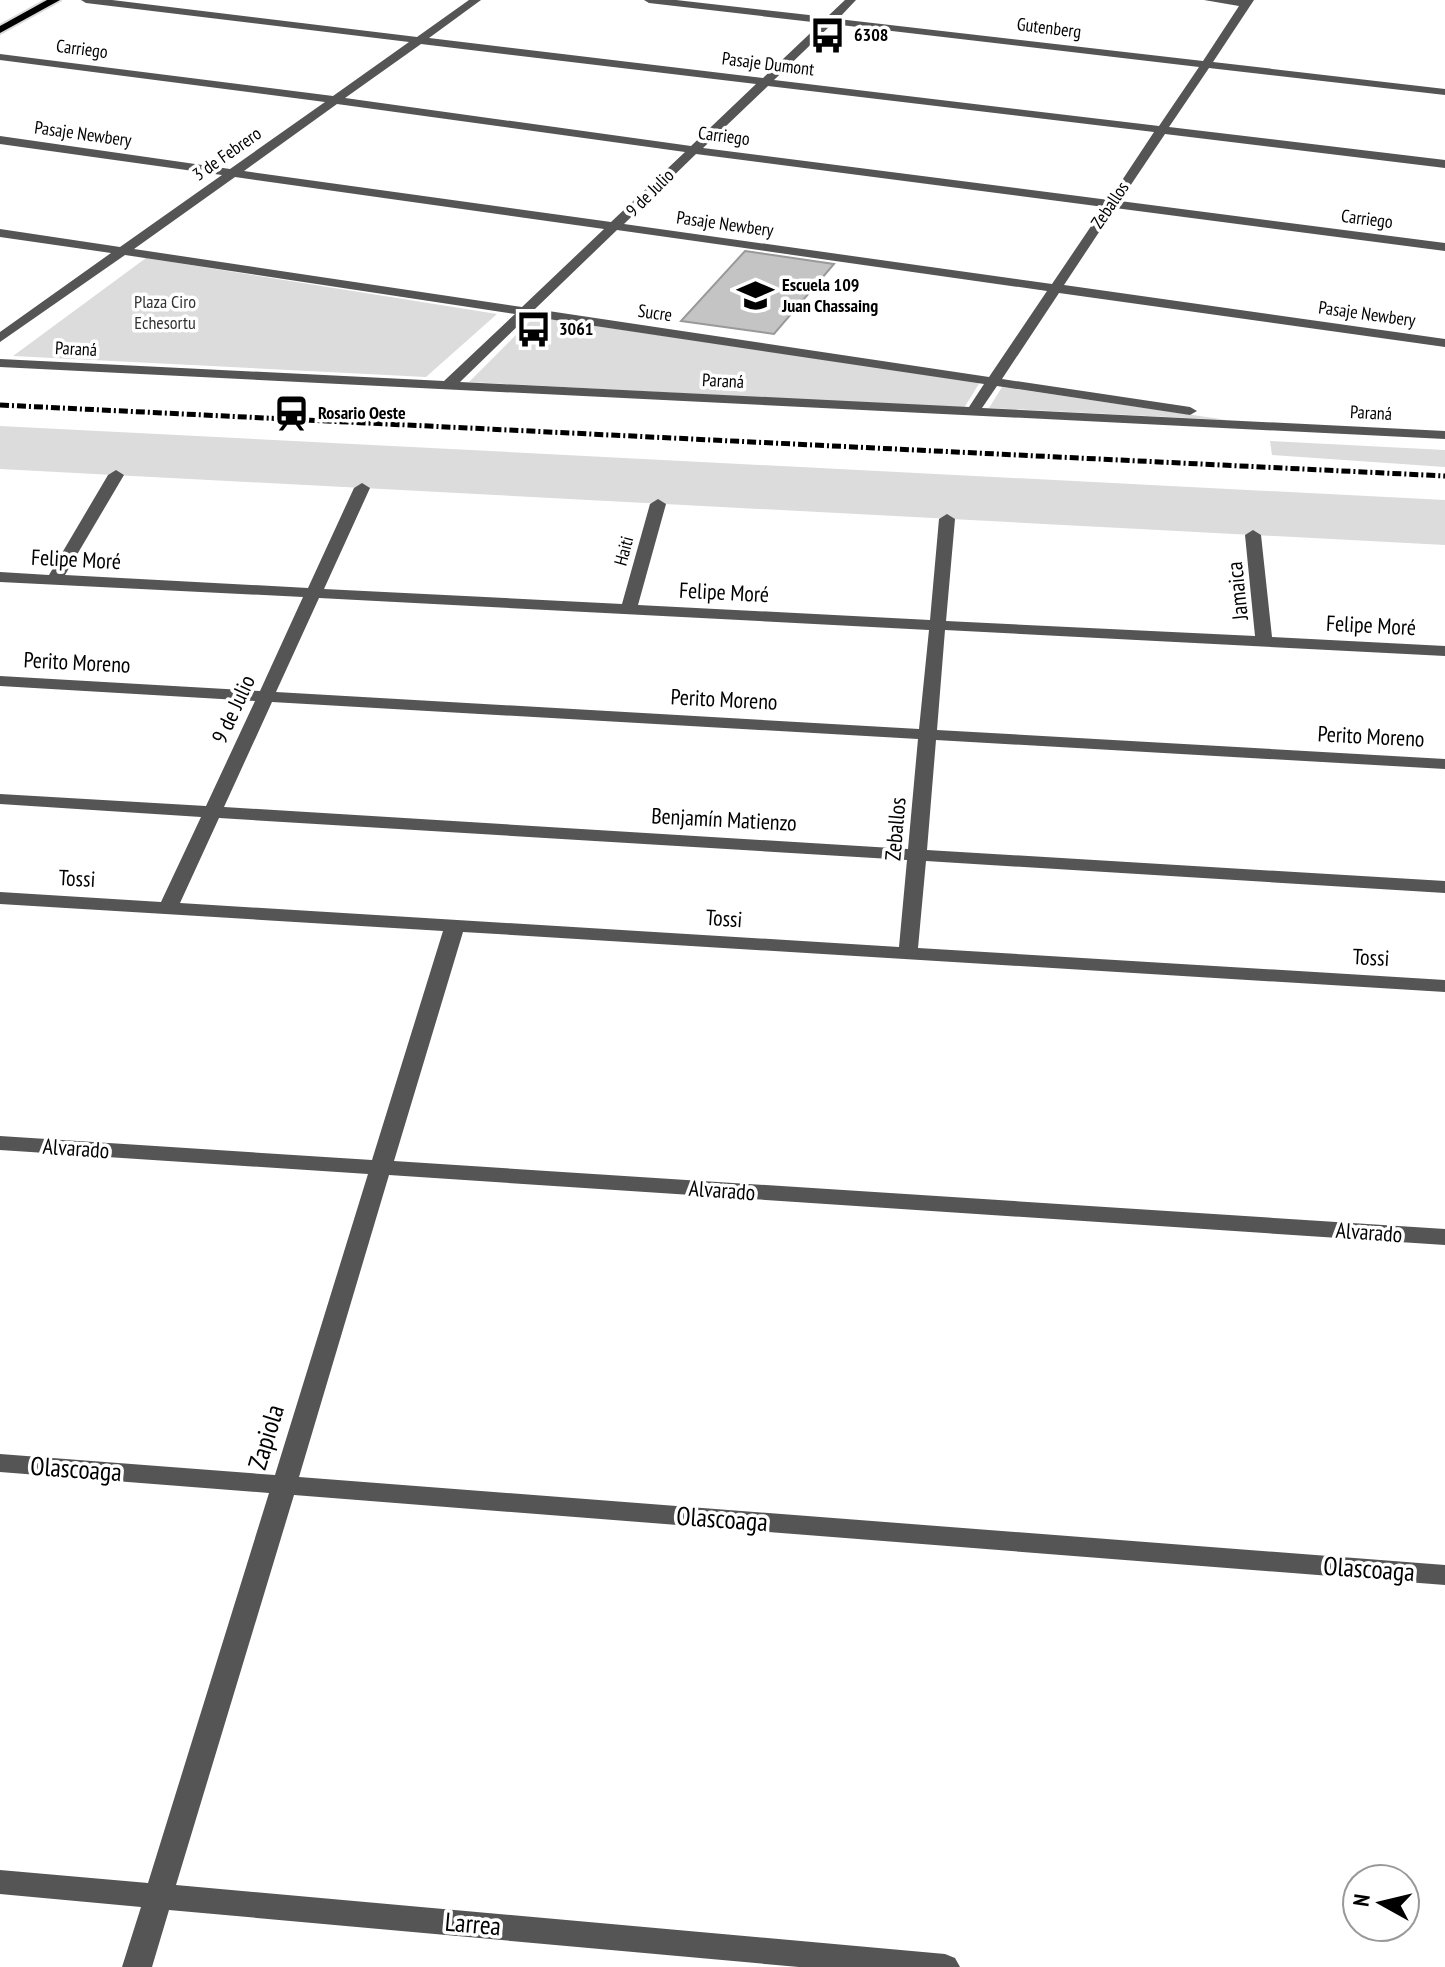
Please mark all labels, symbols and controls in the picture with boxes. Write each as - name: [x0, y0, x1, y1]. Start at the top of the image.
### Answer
- street label: Gutenberg: [1016, 12, 1083, 43]
- bus stop icon: 6308: [809, 16, 847, 54]
- place label: 6308: [854, 23, 888, 46]
- street label: Carriego: [55, 34, 109, 63]
- street label: Pasaje Dumont: [721, 46, 816, 81]
- street label: Pasaje Newbery: [33, 115, 133, 152]
- street label: 3 de Febrero: [188, 121, 266, 186]
- street label: Carriego: [697, 121, 751, 150]
- street label: 9 de Julio: [621, 164, 679, 222]
- street label: Zeballos: [1086, 177, 1134, 233]
- street label: Carriego: [1340, 204, 1394, 233]
- street label: Pasaje Newbery: [675, 205, 775, 242]
- place label: Escuela 109 Juan Chassaing: [781, 273, 878, 317]
- school or university icon: Escuela 109 Juan Chassaing: [737, 276, 775, 314]
- park label: Plaza Ciro Echesortu: [134, 290, 196, 334]
- street label: Pasaje Newbery: [1317, 295, 1417, 332]
- street label: Sucre: [636, 299, 674, 326]
- bus stop icon: 3061: [514, 310, 552, 348]
- place label: 3061: [559, 317, 593, 340]
- street label: Paraná: [54, 336, 98, 361]
- street label: Paraná: [701, 368, 745, 393]
- station icon: Rosario Oeste: [273, 394, 311, 432]
- street label: Paraná: [1349, 400, 1393, 425]
- place label: Rosario Oeste: [318, 401, 406, 424]
- street label: Haiti: [609, 534, 638, 568]
- street label: Felipe Moré: [30, 543, 122, 575]
- street label: Jamaica: [1220, 560, 1254, 623]
- street label: Felipe Moré: [678, 576, 770, 608]
- street label: Felipe Moré: [1325, 609, 1417, 641]
- street label: Perito Moreno: [23, 645, 131, 679]
- street label: 9 de Julio: [205, 670, 261, 748]
- street label: Perito Moreno: [670, 682, 778, 716]
- street label: Perito Moreno: [1317, 719, 1425, 753]
- street label: Zeballos: [878, 796, 912, 862]
- street label: Benjamín Matienzo: [651, 801, 797, 837]
- street label: Tossi: [58, 863, 96, 893]
- street label: Tossi: [705, 903, 743, 933]
- street label: Tossi: [1352, 942, 1390, 972]
- street label: Alvarado: [42, 1132, 110, 1164]
- street label: Alvarado: [688, 1174, 756, 1206]
- street label: Alvarado: [1335, 1216, 1403, 1248]
- street label: Zapiola: [240, 1400, 291, 1473]
- street label: Olascoaga: [29, 1449, 123, 1488]
- street label: Olascoaga: [675, 1499, 769, 1538]
- street label: Olascoaga: [1322, 1549, 1416, 1588]
- north arrow: [1341, 1863, 1421, 1943]
- text: N: [1347, 1892, 1376, 1908]
- street label: Larrea: [444, 1905, 502, 1942]

